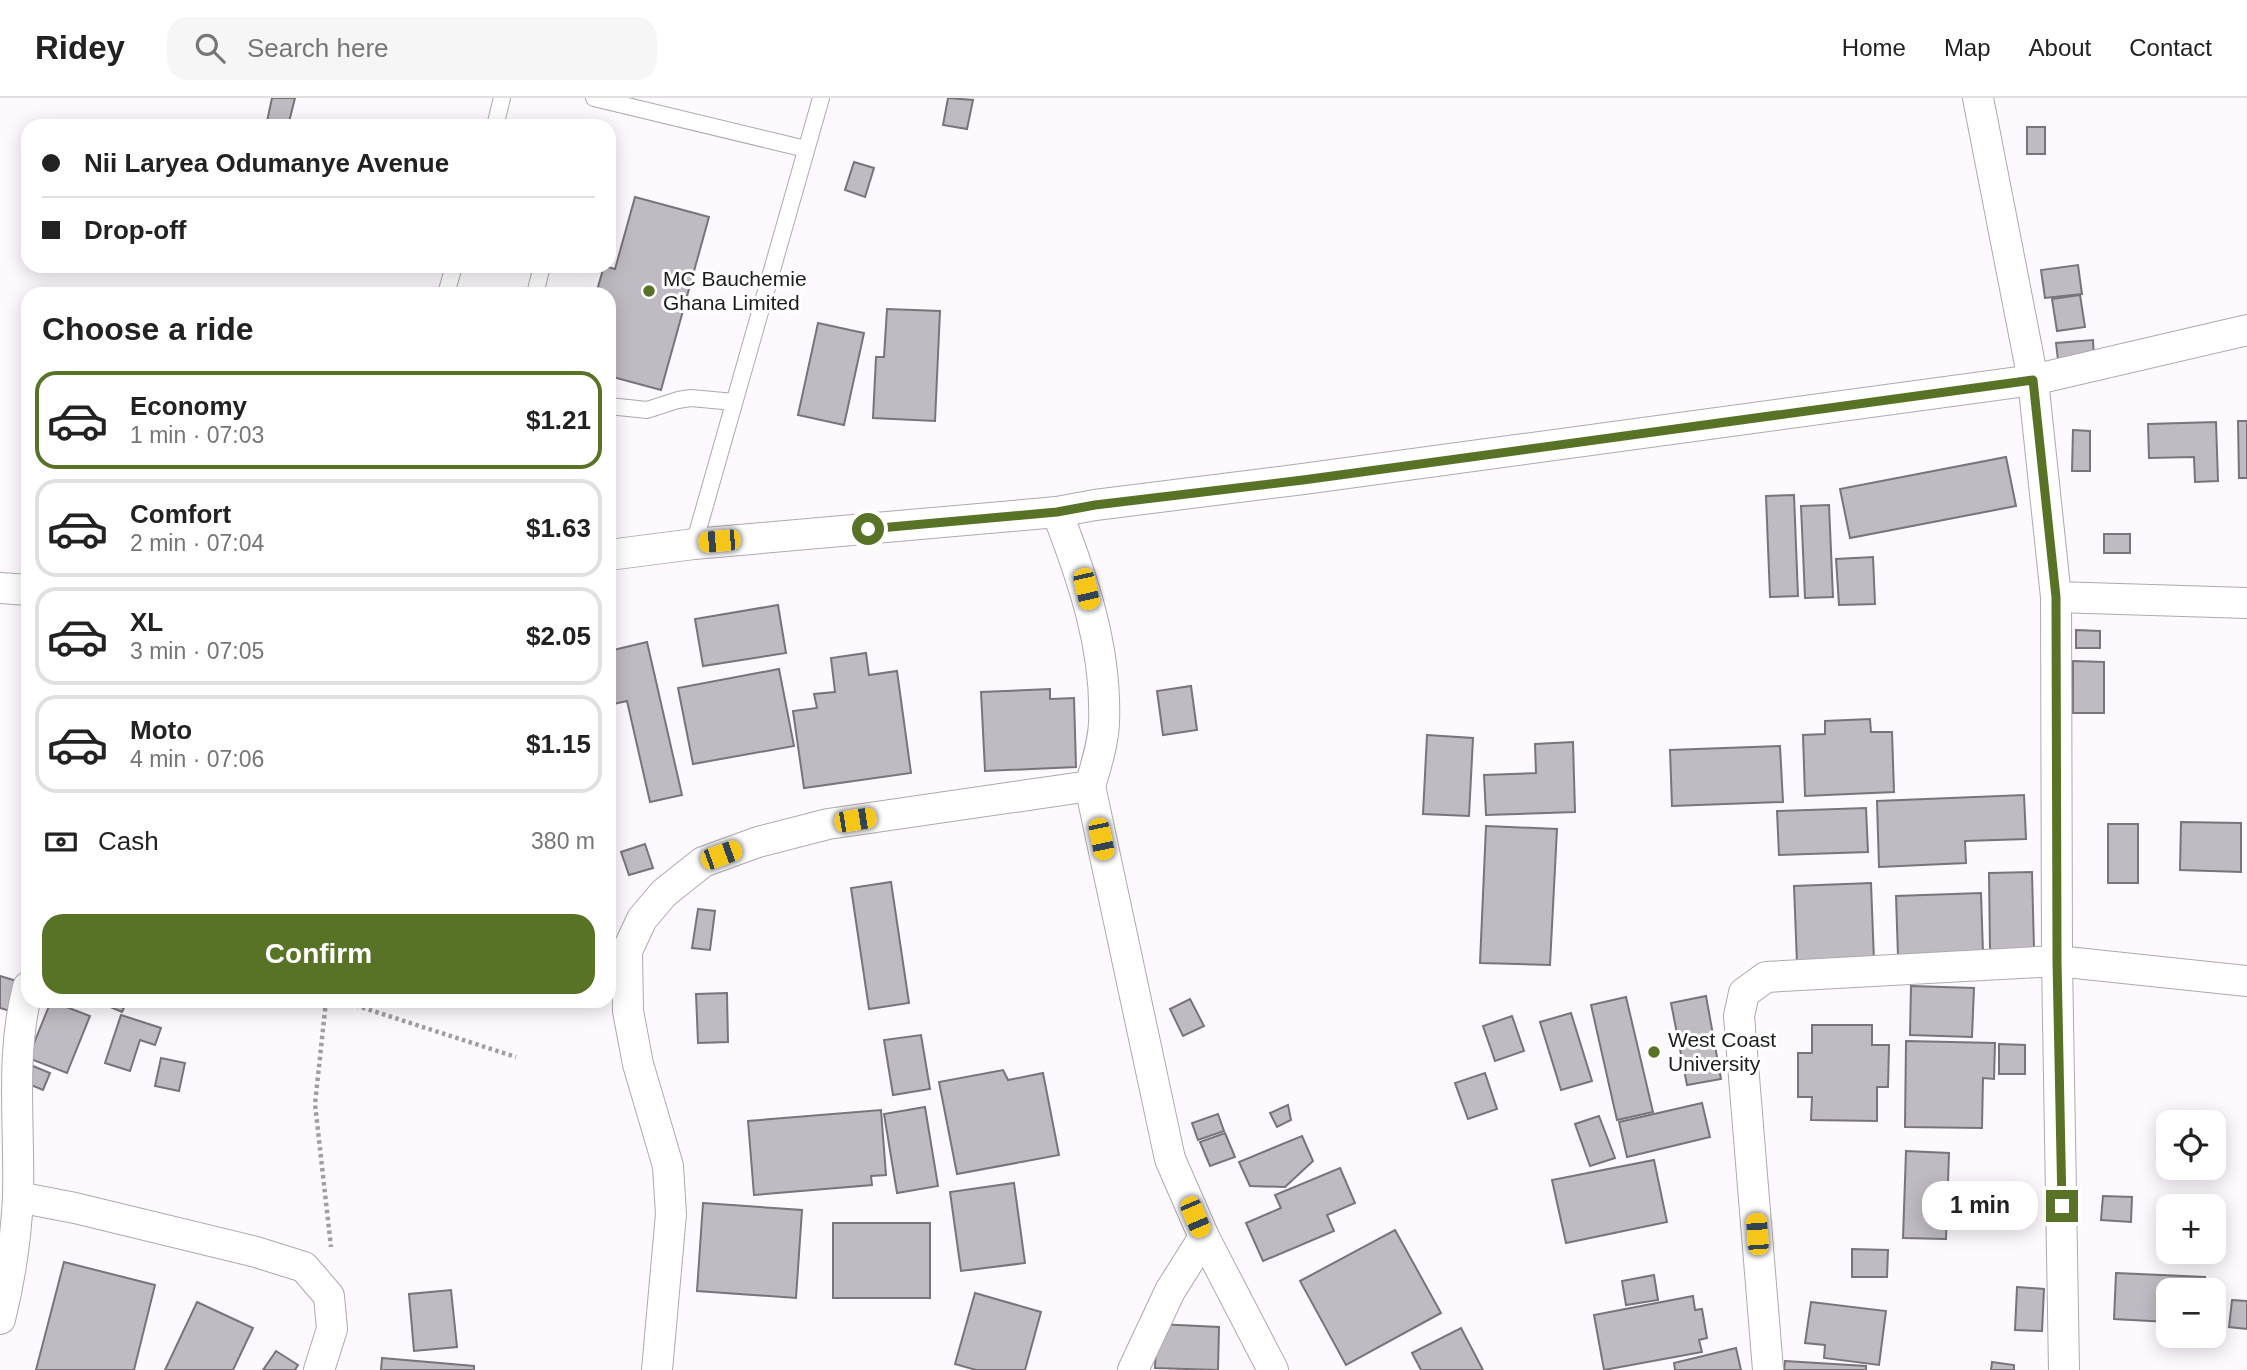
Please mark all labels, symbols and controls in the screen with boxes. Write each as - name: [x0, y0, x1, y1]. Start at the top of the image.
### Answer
- search box: [167, 17, 657, 80]
- text: Ridey: [35, 29, 125, 66]
- icon: search: [191, 29, 229, 67]
- text: Search here: [247, 33, 389, 63]
- text: Home: [1842, 34, 1906, 61]
- text: Map: [1944, 34, 1991, 61]
- text: About: [2029, 34, 2091, 61]
- text: Contact: [2129, 34, 2212, 61]
- text: Nii Laryea Odumanye Avenue: [84, 148, 449, 178]
- text: Drop-off: [84, 215, 187, 245]
- place label: MC Bauchemie Ghana Limited: [663, 267, 807, 314]
- marker: MC Bauchemie Ghana Limited: [641, 283, 657, 299]
- text: Choose a ride: [42, 311, 254, 347]
- icon: car: [46, 389, 109, 452]
- text: Economy: [130, 391, 247, 421]
- text: $1.21: [526, 405, 591, 435]
- text: 1 min · 07:03: [130, 422, 264, 448]
- icon: car: [46, 497, 109, 560]
- text: Comfort: [130, 499, 231, 529]
- text: $1.63: [526, 513, 591, 543]
- route start: [852, 513, 884, 545]
- car: [698, 529, 741, 553]
- text: 2 min · 07:04: [130, 530, 264, 556]
- car: [1072, 566, 1101, 612]
- icon: car: [46, 605, 109, 668]
- text: XL: [130, 607, 163, 637]
- text: $2.05: [526, 621, 591, 651]
- text: 3 min · 07:05: [130, 638, 264, 664]
- icon: car: [46, 713, 109, 776]
- text: Moto: [130, 715, 192, 745]
- text: $1.15: [526, 729, 591, 759]
- text: 4 min · 07:06: [130, 746, 264, 772]
- car: [833, 806, 878, 834]
- car: [1087, 816, 1116, 862]
- icon: cash: [42, 823, 80, 861]
- text: Cash: [98, 826, 159, 856]
- text: 380 m: [531, 828, 595, 854]
- car: [698, 838, 745, 872]
- button: Confirm: [42, 914, 595, 994]
- place label: West Coast University: [1668, 1028, 1776, 1075]
- marker: West Coast University: [1646, 1044, 1662, 1060]
- map controls: [2156, 1110, 2226, 1348]
- button: locate: [2156, 1110, 2226, 1180]
- callout: 1 min: [1922, 1182, 2038, 1230]
- route end: [2046, 1190, 2078, 1222]
- text: 1 min: [1950, 1192, 2010, 1218]
- car: [1178, 1194, 1213, 1240]
- button: +: [2156, 1194, 2226, 1264]
- car: [1746, 1212, 1769, 1256]
- button: −: [2156, 1278, 2226, 1348]

